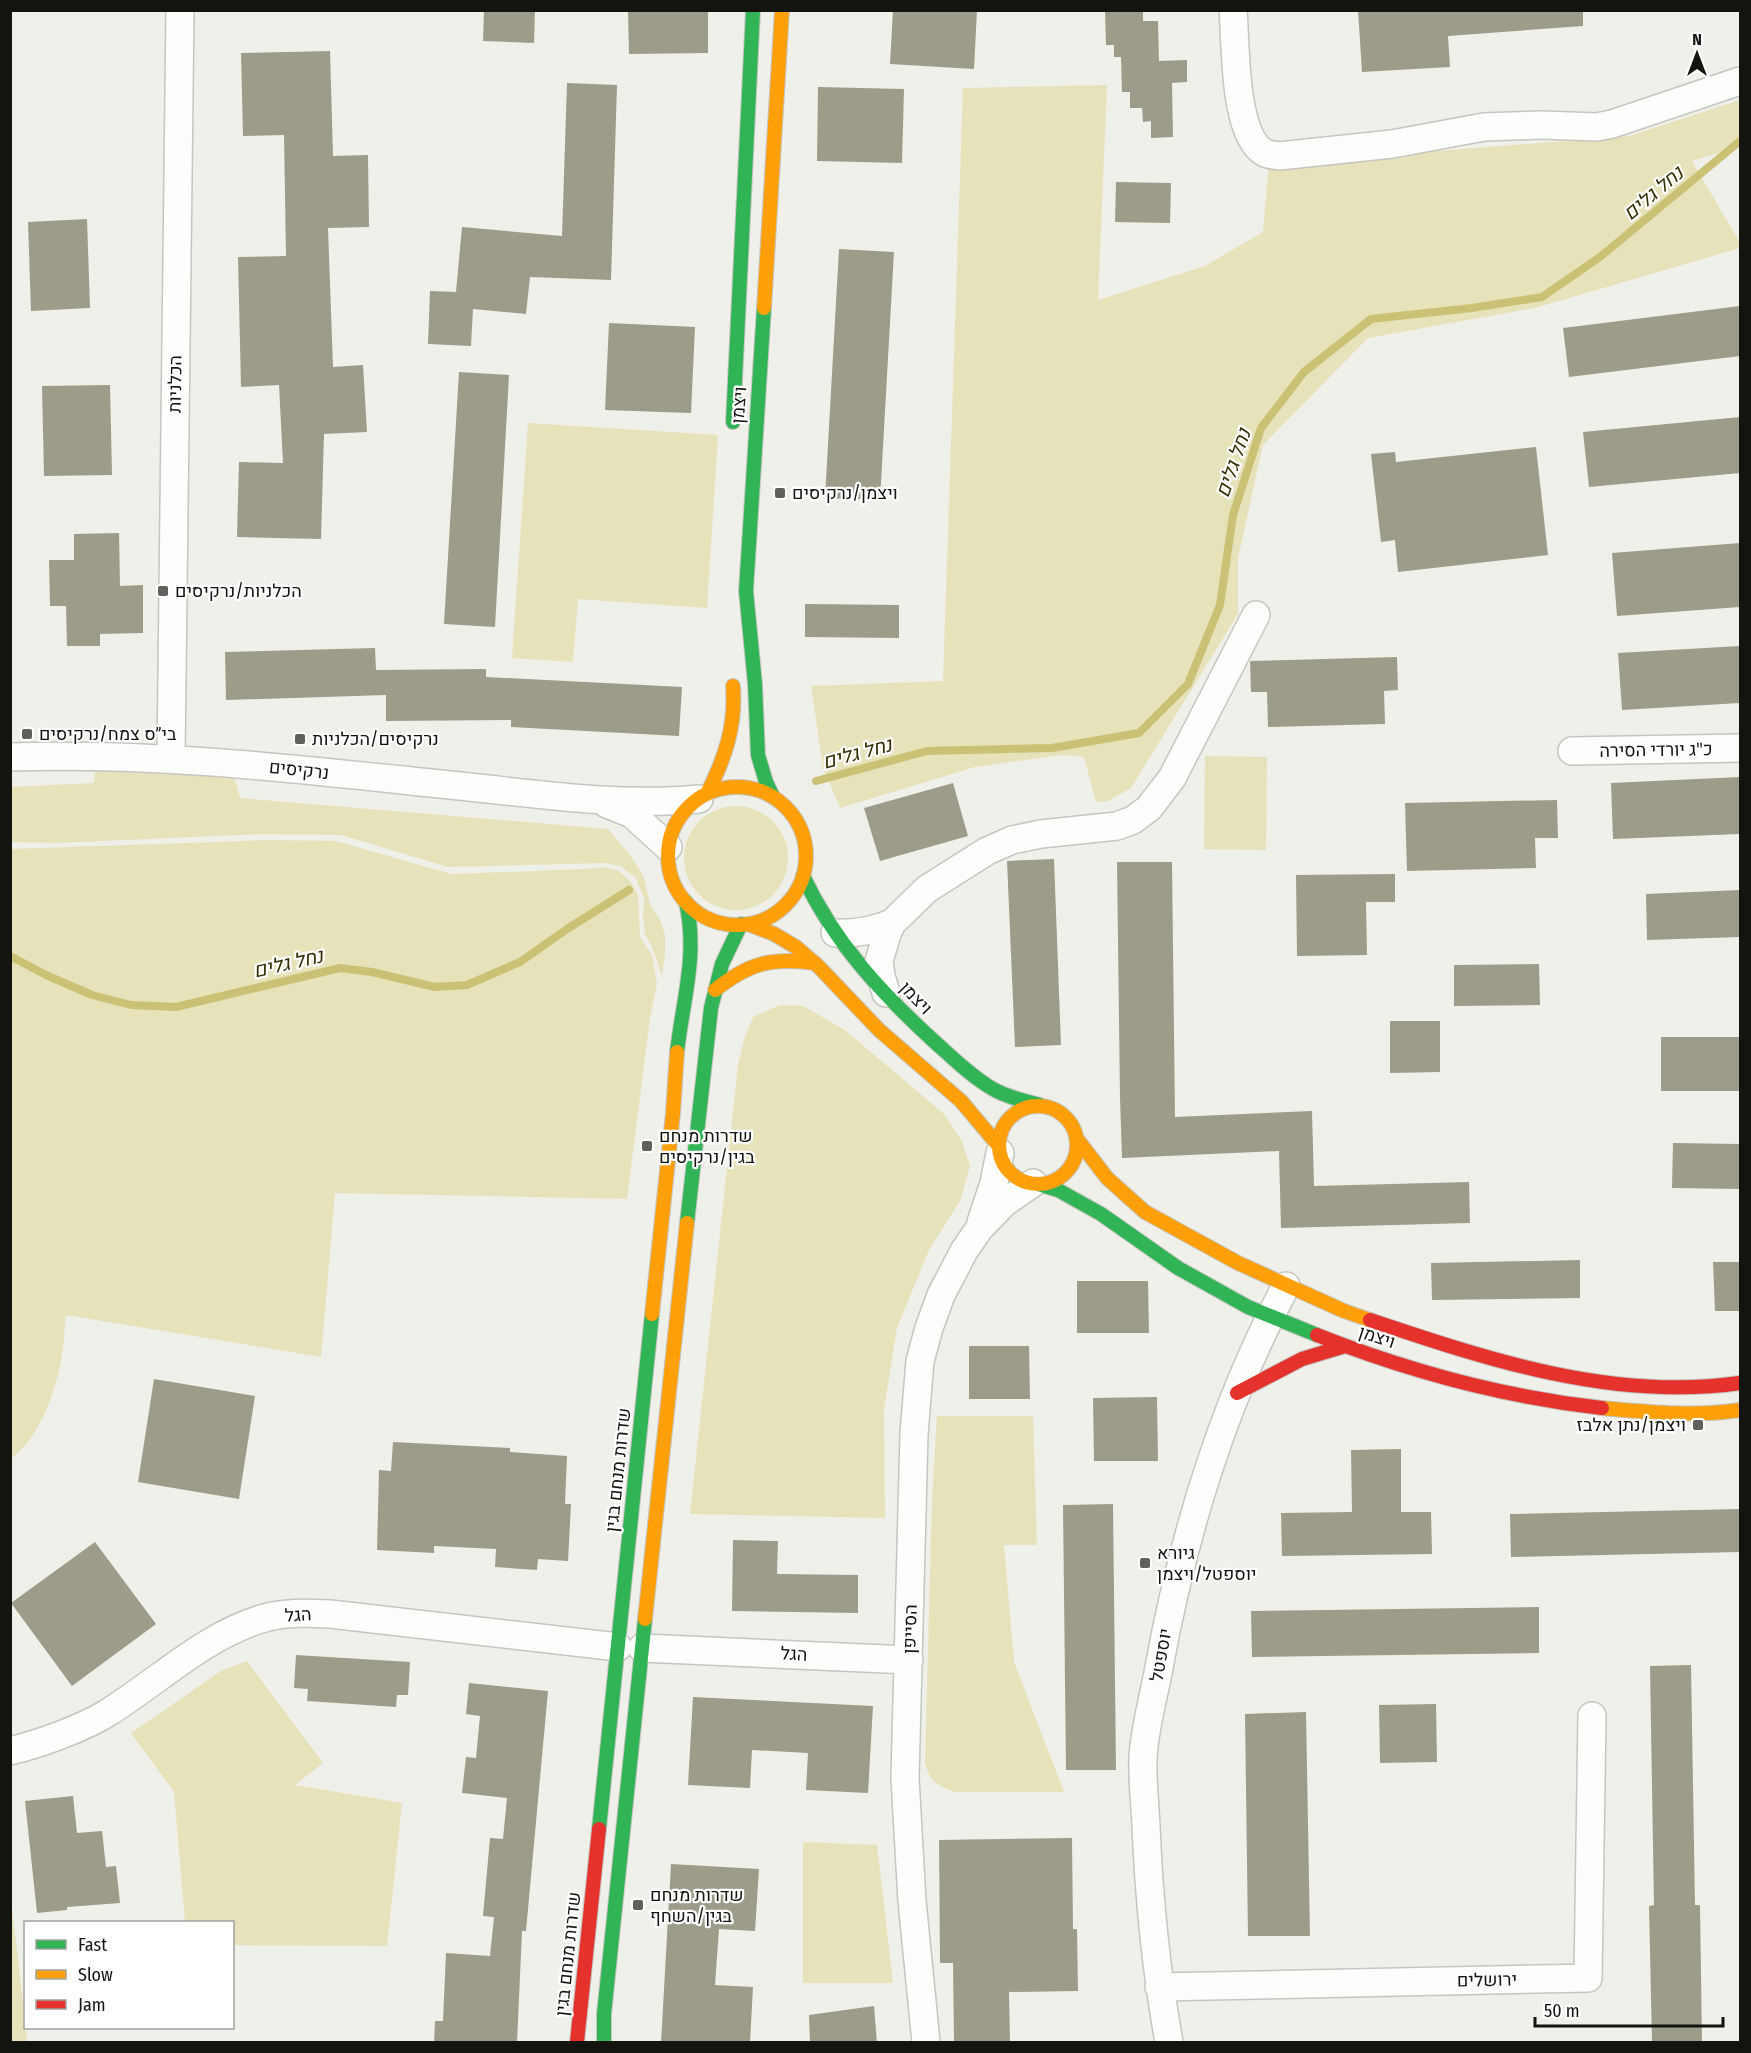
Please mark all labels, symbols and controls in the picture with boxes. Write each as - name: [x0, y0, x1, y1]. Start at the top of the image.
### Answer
- north arrow: [1667, 24, 1727, 84]
- text: N: [1692, 30, 1702, 49]
- water label: נחל גלים: [1618, 160, 1689, 225]
- street label: הכלניות: [163, 355, 187, 413]
- street label: ויצמן: [727, 386, 751, 424]
- water label: נחל גלים: [1210, 424, 1256, 500]
- place label: ויצמן/נרקיסים: [792, 482, 898, 504]
- marker: ויצמן/נרקיסים: [773, 486, 787, 500]
- place label: הכלניות/נרקיסים: [175, 580, 302, 602]
- marker: הכלניות/נרקיסים: [156, 584, 170, 598]
- place label: בי״ס צמח/נרקיסים: [39, 723, 177, 745]
- marker: בי״ס צמח/נרקיסים: [20, 727, 34, 741]
- place label: נרקיסים/הכלניות: [312, 728, 439, 750]
- marker: נרקיסים/הכלניות: [293, 732, 307, 746]
- water label: נחל גלים: [820, 732, 896, 774]
- street label: כ"ג יורדי הסירה: [1599, 738, 1713, 762]
- street label: נרקיסים: [268, 756, 330, 784]
- water label: נחל גלים: [251, 943, 327, 983]
- street label: ויצמן: [895, 977, 937, 1019]
- place label: שדרות מנחם בגין/נרקיסים: [659, 1125, 755, 1168]
- marker: שדרות מנחם בגין/נרקיסים: [640, 1139, 654, 1153]
- street label: ויצמן: [1356, 1321, 1398, 1353]
- street label: שדרות מנחם בגין: [601, 1407, 635, 1533]
- place label: ויצמן/נתן אלבז: [1577, 1414, 1686, 1436]
- marker: ויצמן/נתן אלבז: [1691, 1418, 1705, 1432]
- place label: גיורא יוספטל/ויצמן: [1157, 1542, 1256, 1585]
- marker: גיורא יוספטל/ויצמן: [1138, 1556, 1152, 1570]
- street label: הגל: [284, 1603, 312, 1627]
- street label: הסייפן: [898, 1604, 922, 1654]
- street label: יוספטל: [1145, 1627, 1177, 1683]
- street label: הגל: [780, 1642, 808, 1666]
- place label: שדרות מנחם בגין/השחף: [650, 1884, 744, 1927]
- street label: שדרות מנחם בגין: [551, 1891, 585, 2017]
- marker: שדרות מנחם בגין/השחף: [631, 1898, 645, 1912]
- legend: [24, 1921, 234, 2029]
- text: Fast: [78, 1934, 107, 1956]
- text: Slow: [78, 1964, 113, 1986]
- street label: ירושלים: [1457, 1968, 1517, 1992]
- scale bar: [1535, 1990, 1722, 2028]
- text: Jam: [78, 1994, 106, 2016]
- text: 50 m: [1544, 2000, 1580, 2022]

